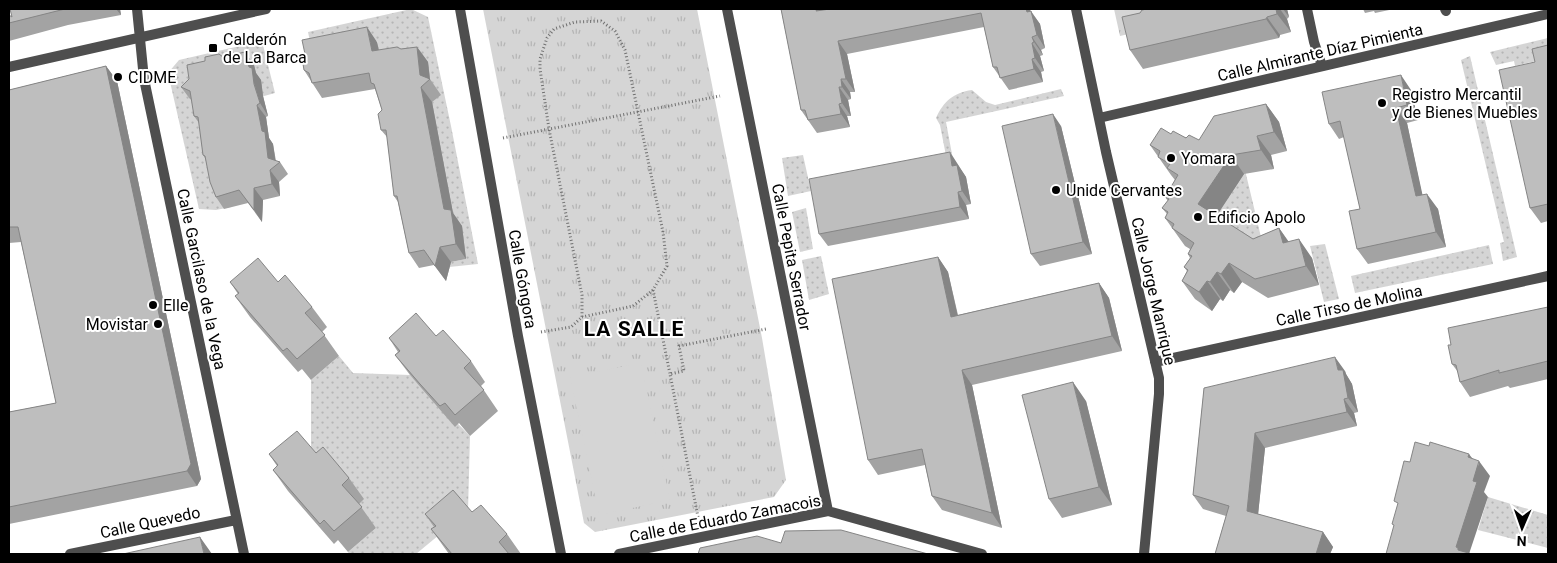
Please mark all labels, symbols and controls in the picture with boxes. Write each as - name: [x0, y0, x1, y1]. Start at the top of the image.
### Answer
- street label: Calle Almirante Díaz Pimienta: [1216, 20, 1425, 85]
- place label: Calderón de La Barca: [223, 30, 307, 67]
- marker: Calderón de La Barca: [207, 42, 219, 54]
- place label: CIDME: [128, 68, 176, 87]
- marker: CIDME: [112, 71, 124, 83]
- place label: Registro Mercantil y de Bienes Muebles: [1392, 85, 1538, 122]
- marker: Registro Mercantil y de Bienes Muebles: [1376, 97, 1388, 109]
- place label: Yomara: [1181, 149, 1236, 168]
- marker: Yomara: [1165, 152, 1177, 164]
- place label: Unide Cervantes: [1066, 181, 1182, 200]
- street label: Calle Pepita Serrador: [768, 182, 815, 333]
- marker: Unide Cervantes: [1050, 184, 1062, 196]
- street label: Calle Garcilaso de la Vega: [173, 187, 230, 371]
- place label: Edificio Apolo: [1208, 208, 1306, 227]
- marker: Edificio Apolo: [1192, 211, 1204, 223]
- street label: Calle Jorge Manrique: [1127, 215, 1180, 367]
- street label: Calle Góngora: [504, 228, 541, 330]
- street label: Calle Tirso de Molina: [1274, 281, 1424, 330]
- place label: Elle: [163, 296, 188, 315]
- marker: Elle: [147, 299, 159, 311]
- place label: Movistar: [86, 315, 149, 334]
- district label: LA SALLE: [584, 317, 684, 341]
- marker: Movistar: [152, 318, 164, 330]
- street label: Calle de Eduardo Zamacois: [628, 491, 822, 546]
- street label: Calle Quevedo: [98, 503, 202, 542]
- north arrow: [1497, 503, 1547, 553]
- text: N: [1516, 533, 1527, 549]

